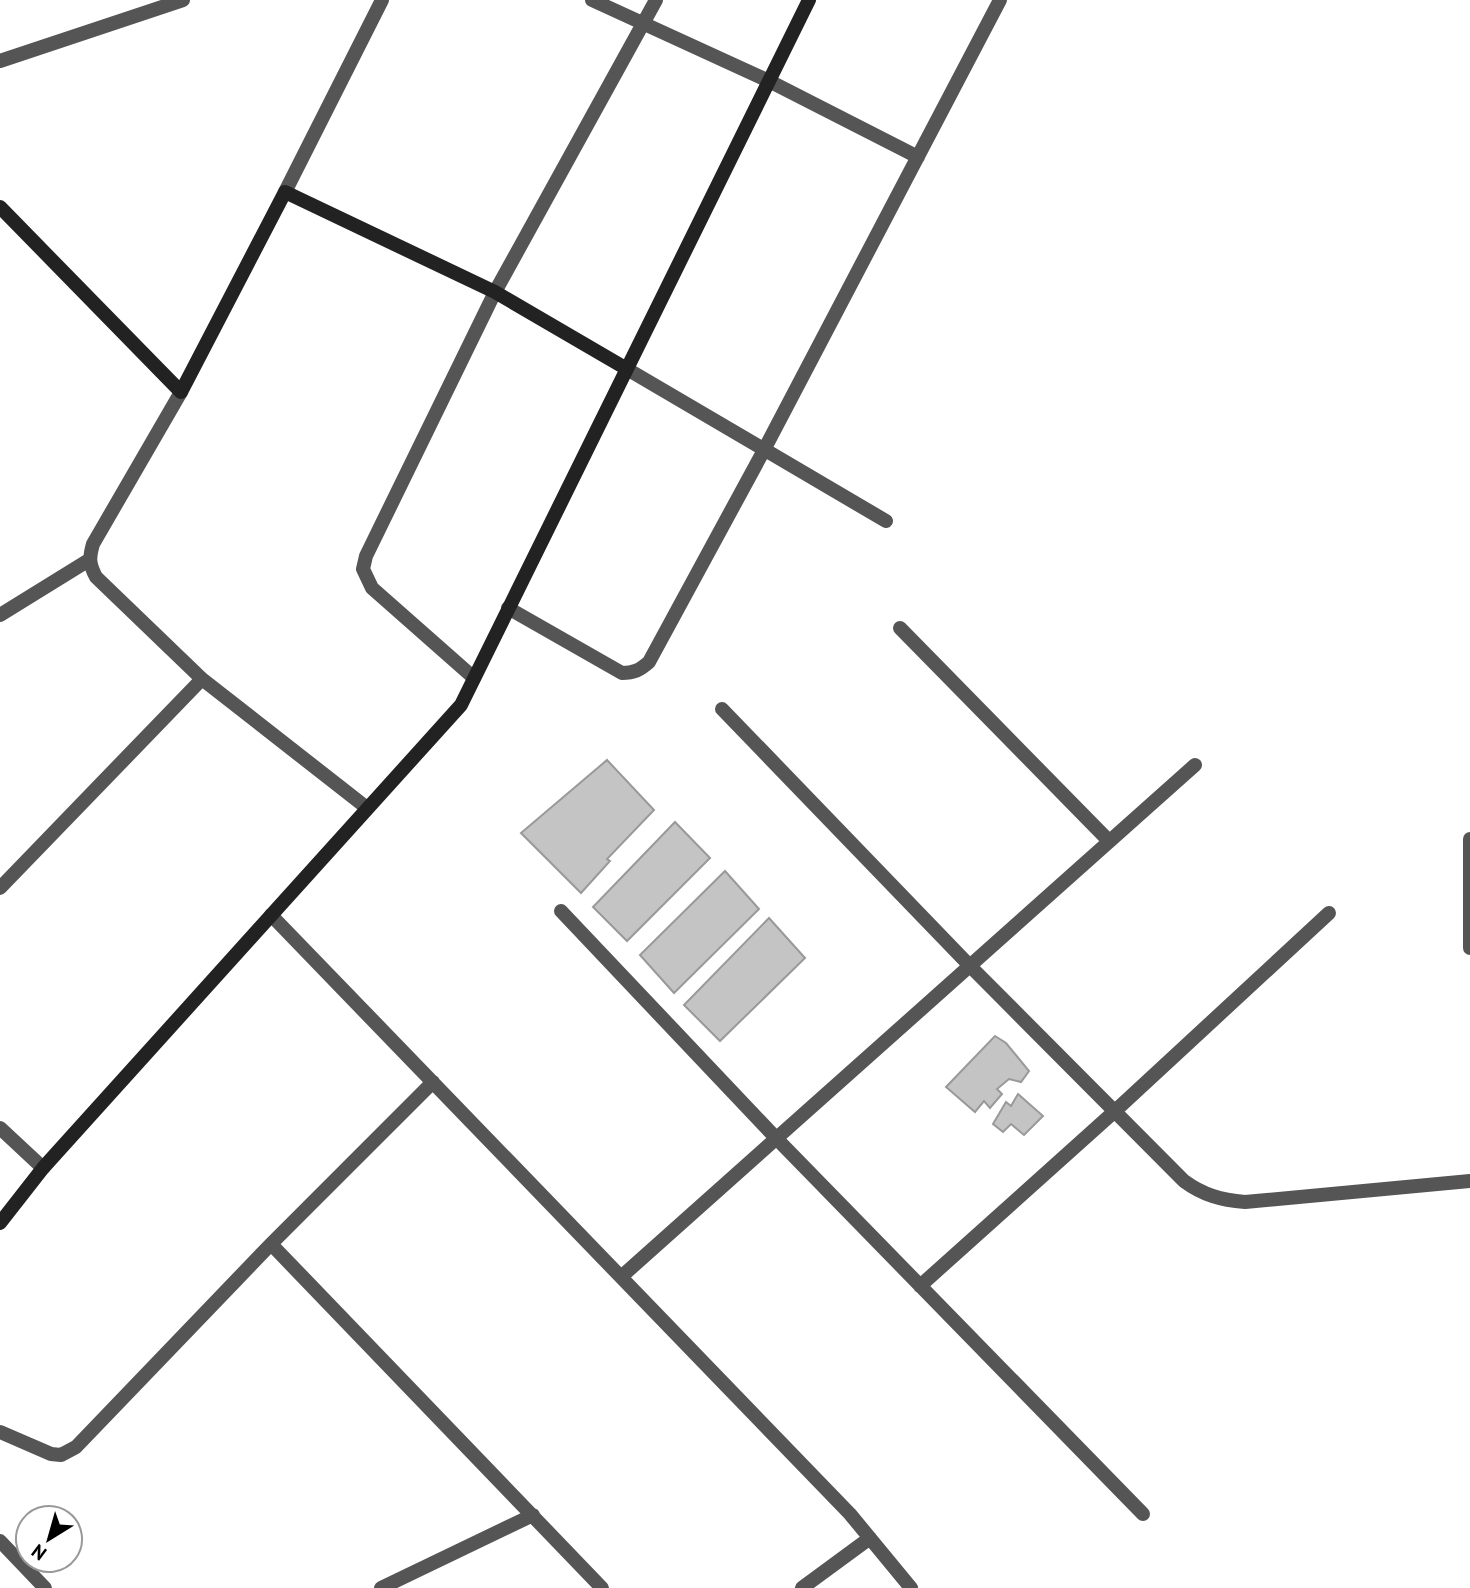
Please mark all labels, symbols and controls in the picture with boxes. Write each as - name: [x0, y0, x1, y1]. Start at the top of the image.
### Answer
- north arrow: [14, 1504, 84, 1574]
- text: N: [27, 1539, 51, 1566]

